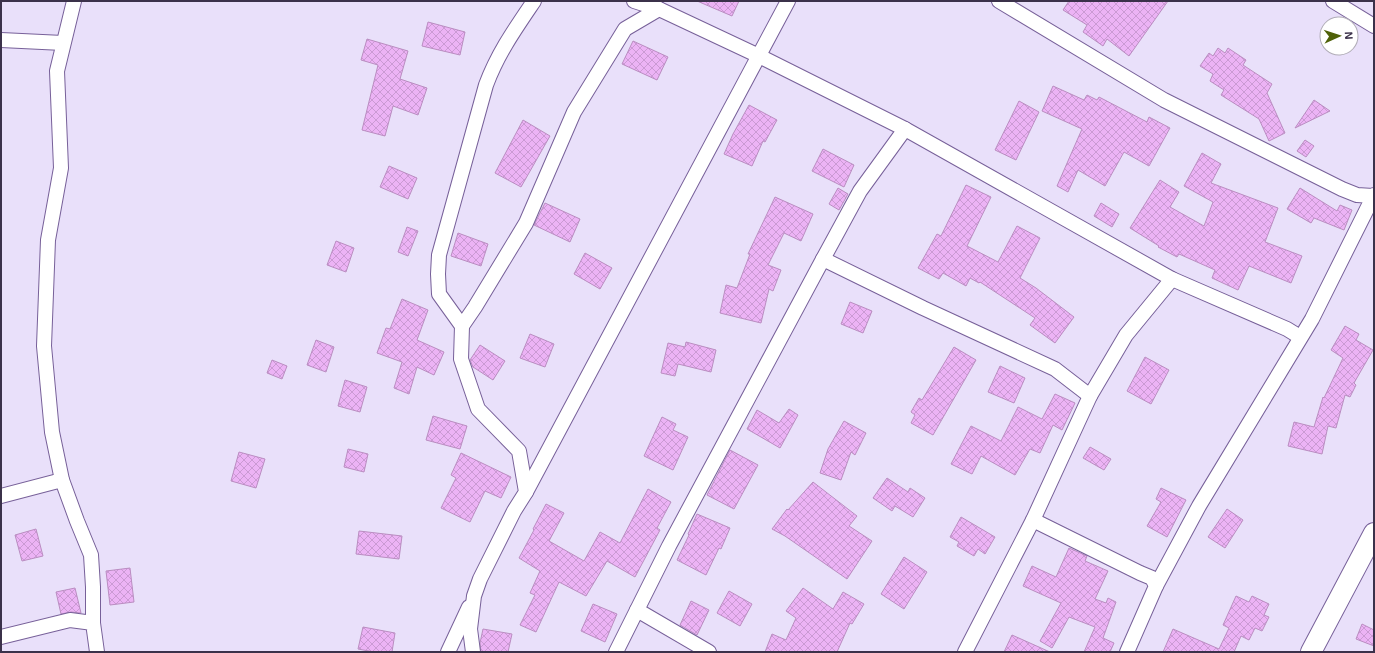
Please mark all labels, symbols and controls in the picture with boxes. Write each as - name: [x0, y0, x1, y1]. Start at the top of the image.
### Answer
- north arrow: [1319, 16, 1359, 56]
- text: N: [1343, 31, 1356, 40]

